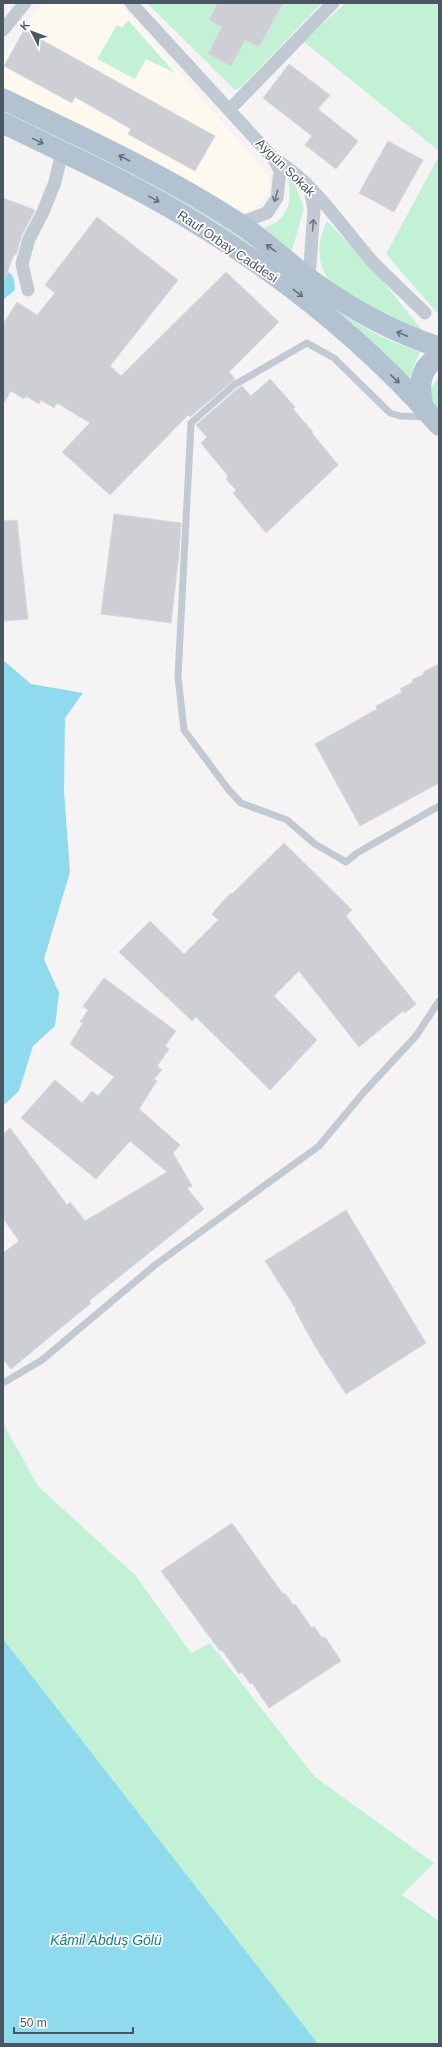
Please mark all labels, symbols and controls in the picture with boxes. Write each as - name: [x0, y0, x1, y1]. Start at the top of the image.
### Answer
- north arrow: [12, 12, 52, 52]
- text: K: [17, 18, 32, 32]
- street label: Aygün Sokak: [253, 135, 319, 200]
- one-way arrow: [32, 138, 44, 145]
- one-way arrow: [118, 154, 130, 162]
- one-way arrow: [272, 190, 279, 203]
- one-way arrow: [148, 195, 160, 203]
- street label: Rauf Orbay Caddesi: [175, 207, 281, 286]
- one-way arrow: [310, 219, 317, 232]
- one-way arrow: [265, 243, 276, 252]
- one-way arrow: [292, 289, 303, 298]
- one-way arrow: [397, 329, 409, 337]
- one-way arrow: [390, 374, 400, 384]
- water label: Kâmil Abduş Gölü: [50, 1932, 162, 1948]
- scale bar: [14, 2009, 133, 2035]
- text: 50 m: [20, 2016, 47, 2030]

